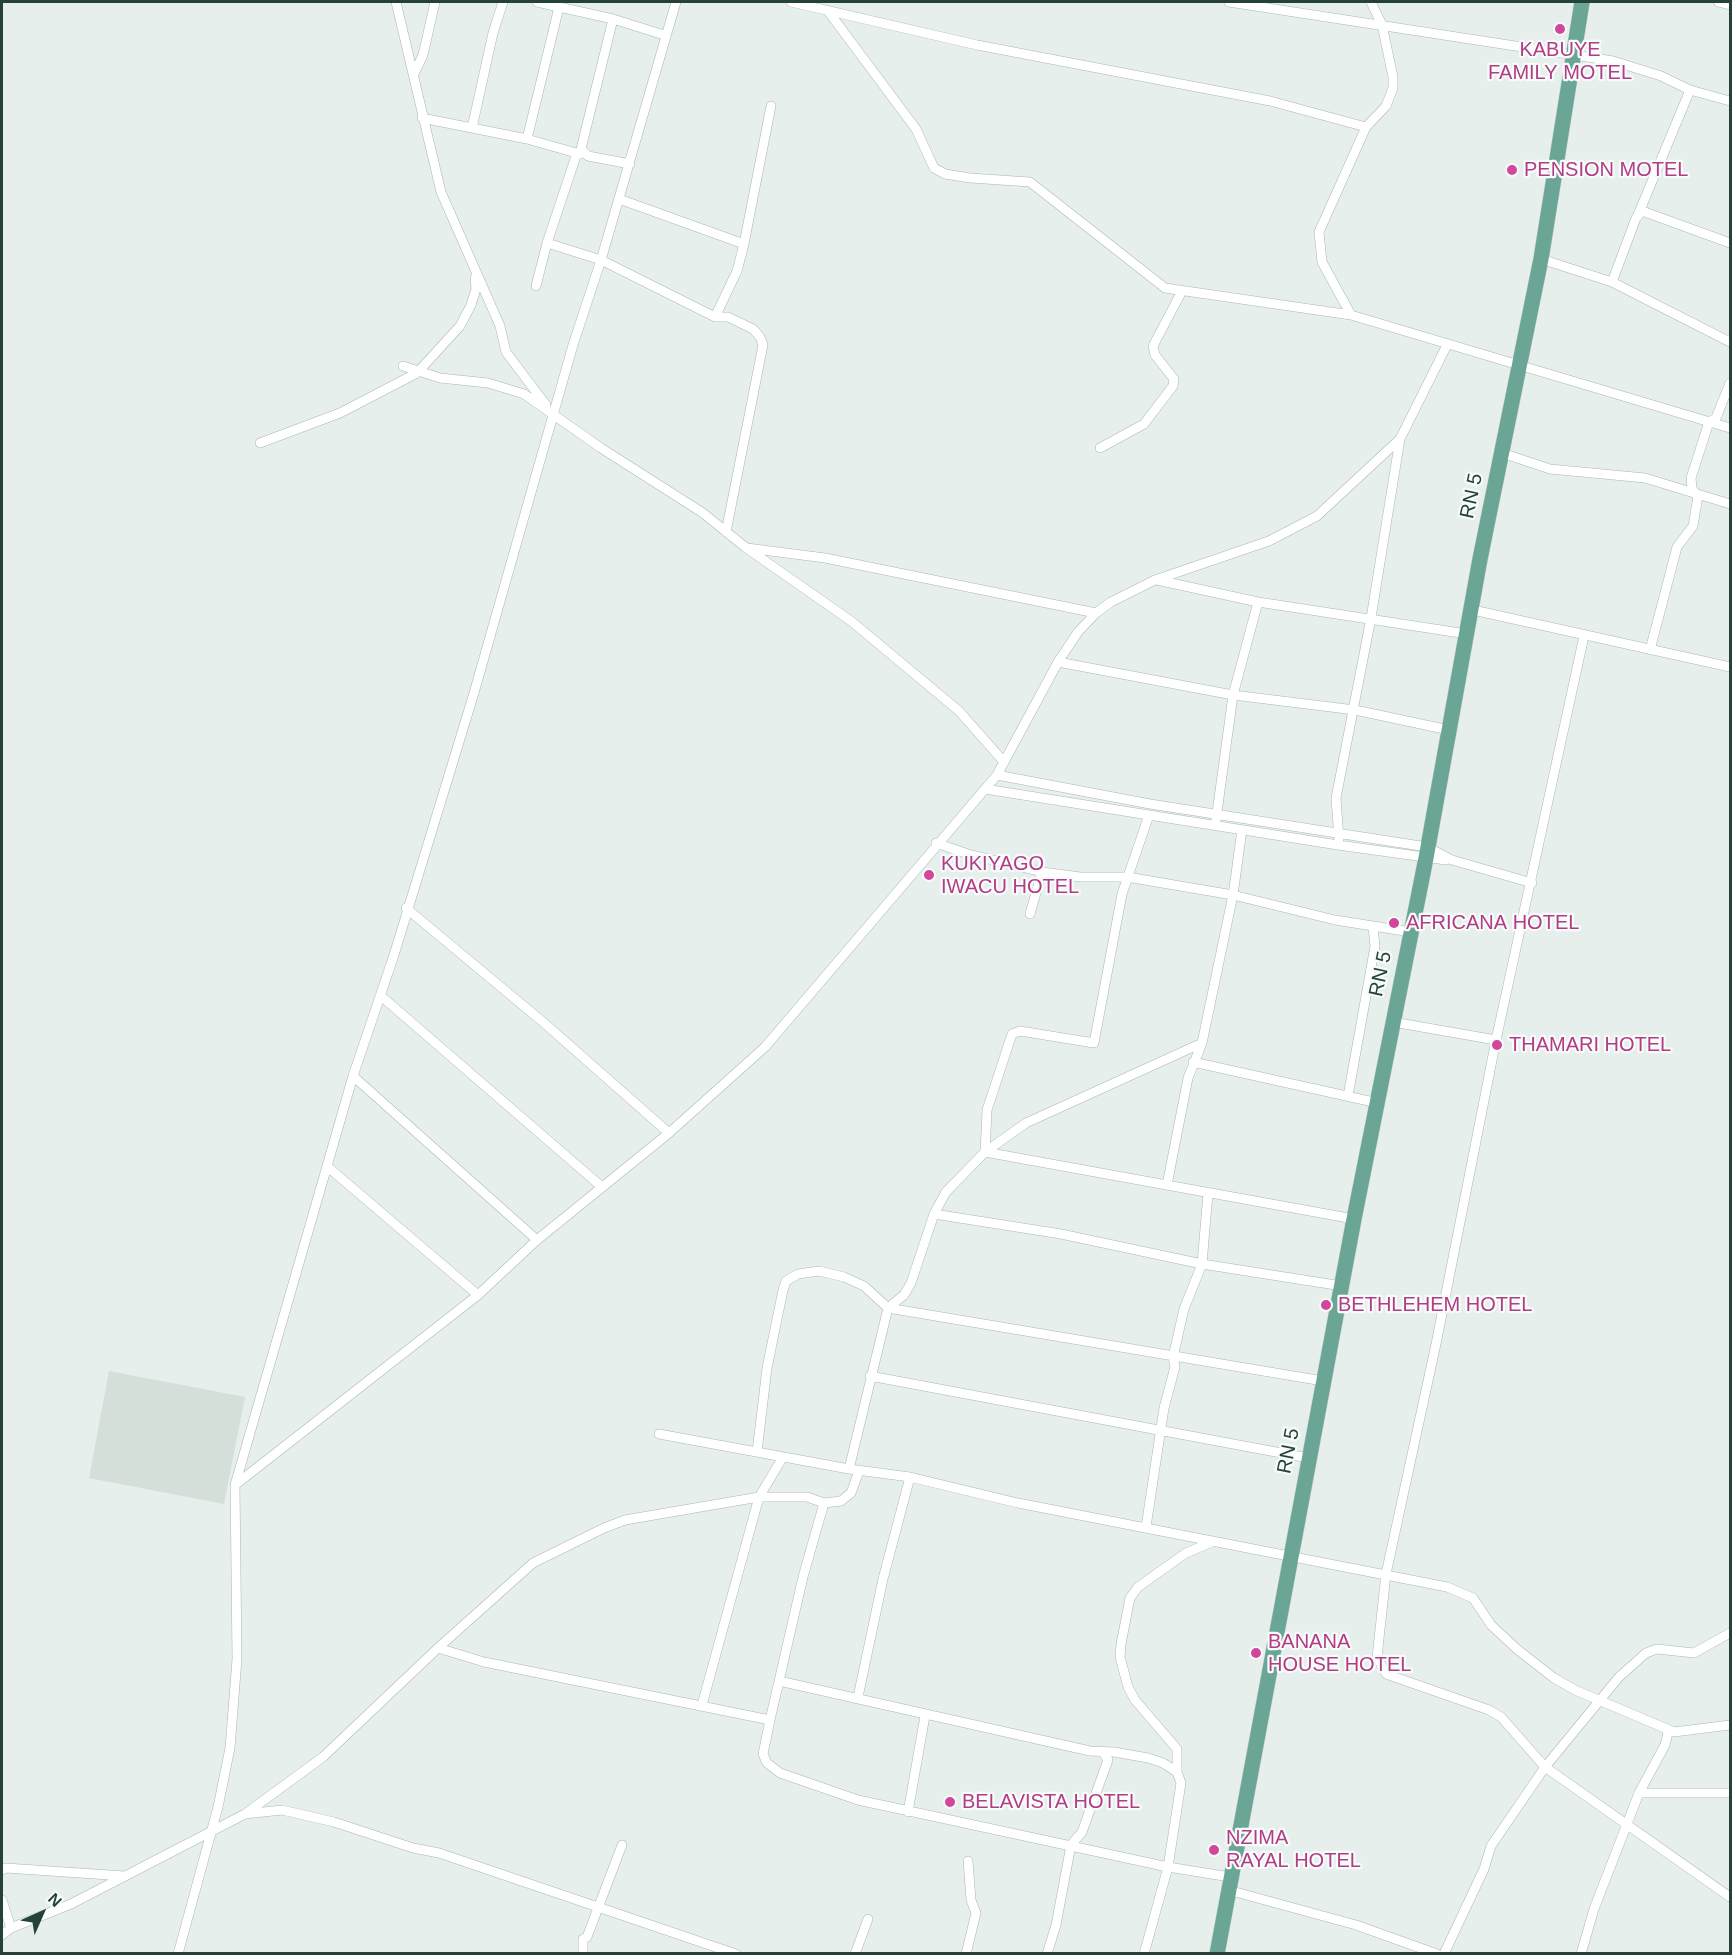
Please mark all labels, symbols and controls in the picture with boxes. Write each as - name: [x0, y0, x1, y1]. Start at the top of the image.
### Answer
- marker: KABUYE FAMILY MOTEL: [1553, 22, 1567, 36]
- place label: KABUYE FAMILY MOTEL: [1488, 38, 1632, 85]
- place label: PENSION MOTEL: [1524, 158, 1688, 182]
- marker: PENSION MOTEL: [1505, 163, 1519, 177]
- street label: RN 5: [1456, 471, 1488, 521]
- place label: KUKIYAGO IWACU HOTEL: [941, 852, 1079, 899]
- marker: KUKIYAGO IWACU HOTEL: [922, 868, 936, 882]
- place label: AFRICANA HOTEL: [1406, 911, 1579, 935]
- marker: AFRICANA HOTEL: [1387, 916, 1401, 930]
- street label: RN 5: [1365, 949, 1397, 999]
- place label: THAMARI HOTEL: [1509, 1033, 1671, 1057]
- marker: THAMARI HOTEL: [1490, 1038, 1504, 1052]
- place label: BETHLEHEM HOTEL: [1338, 1293, 1532, 1317]
- marker: BETHLEHEM HOTEL: [1319, 1298, 1333, 1312]
- street label: RN 5: [1273, 1426, 1305, 1476]
- place label: BANANA HOUSE HOTEL: [1268, 1630, 1411, 1677]
- marker: BANANA HOUSE HOTEL: [1249, 1646, 1263, 1660]
- place label: BELAVISTA HOTEL: [962, 1790, 1140, 1814]
- marker: BELAVISTA HOTEL: [943, 1795, 957, 1809]
- place label: NZIMA RAYAL HOTEL: [1226, 1826, 1361, 1873]
- marker: NZIMA RAYAL HOTEL: [1207, 1843, 1221, 1857]
- north arrow: [12, 1883, 72, 1943]
- text: N: [45, 1890, 65, 1910]

